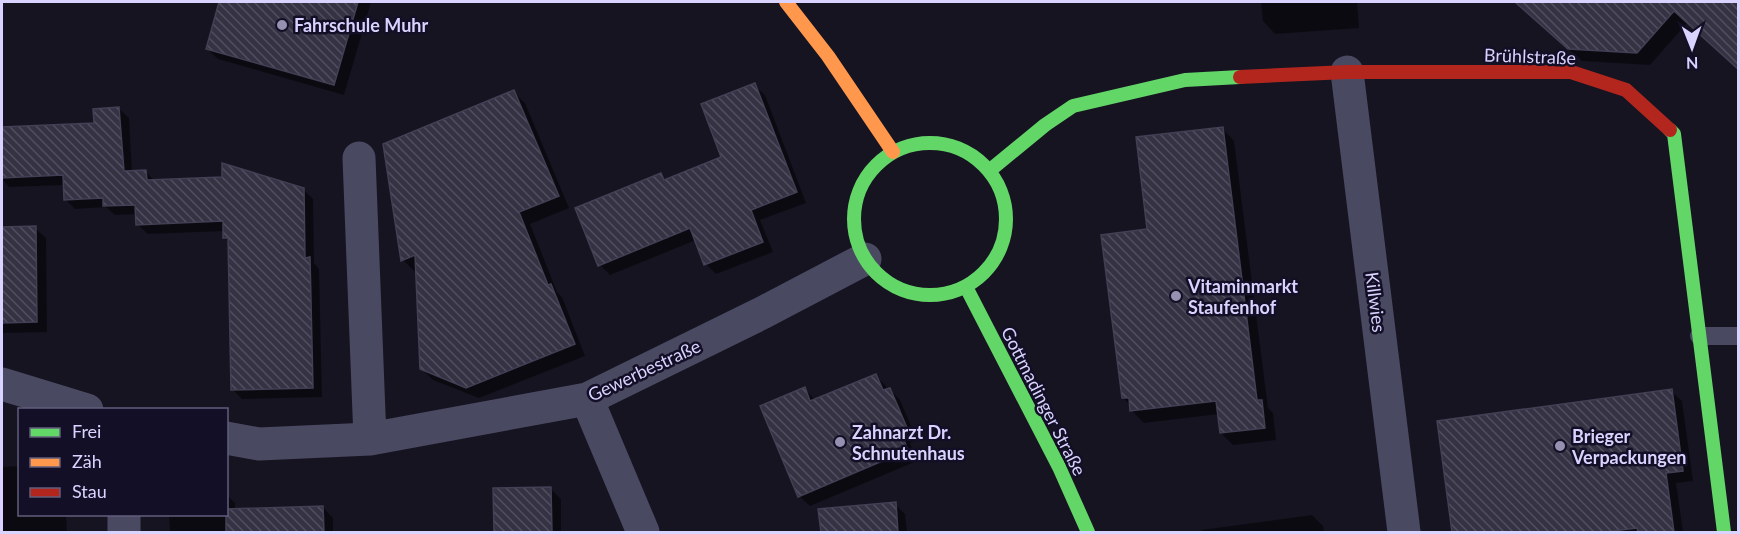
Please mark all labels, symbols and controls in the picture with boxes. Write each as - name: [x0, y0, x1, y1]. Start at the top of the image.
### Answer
- place label: Fahrschule Muhr: [294, 14, 428, 36]
- marker: Fahrschule Muhr: [275, 18, 289, 32]
- north arrow: [1662, 18, 1722, 78]
- street label: Brühlstraße: [1484, 43, 1576, 69]
- text: N: [1686, 54, 1699, 73]
- street label: Killwies: [1361, 271, 1391, 334]
- place label: Vitaminmarkt Staufenhof: [1187, 275, 1298, 318]
- marker: Vitaminmarkt Staufenhof: [1169, 289, 1183, 303]
- street label: Gottmadinger Straße: [997, 323, 1091, 479]
- street label: Gewerbestraße: [584, 334, 704, 406]
- legend: [18, 408, 228, 516]
- text: Frei: [72, 420, 101, 442]
- place label: Zahnarzt Dr. Schnutenhaus: [852, 421, 965, 464]
- place label: Brieger Verpackungen: [1571, 425, 1686, 468]
- marker: Zahnarzt Dr. Schnutenhaus: [833, 435, 847, 449]
- marker: Brieger Verpackungen: [1553, 439, 1567, 453]
- text: Zäh: [72, 450, 102, 472]
- text: Stau: [72, 480, 107, 502]

